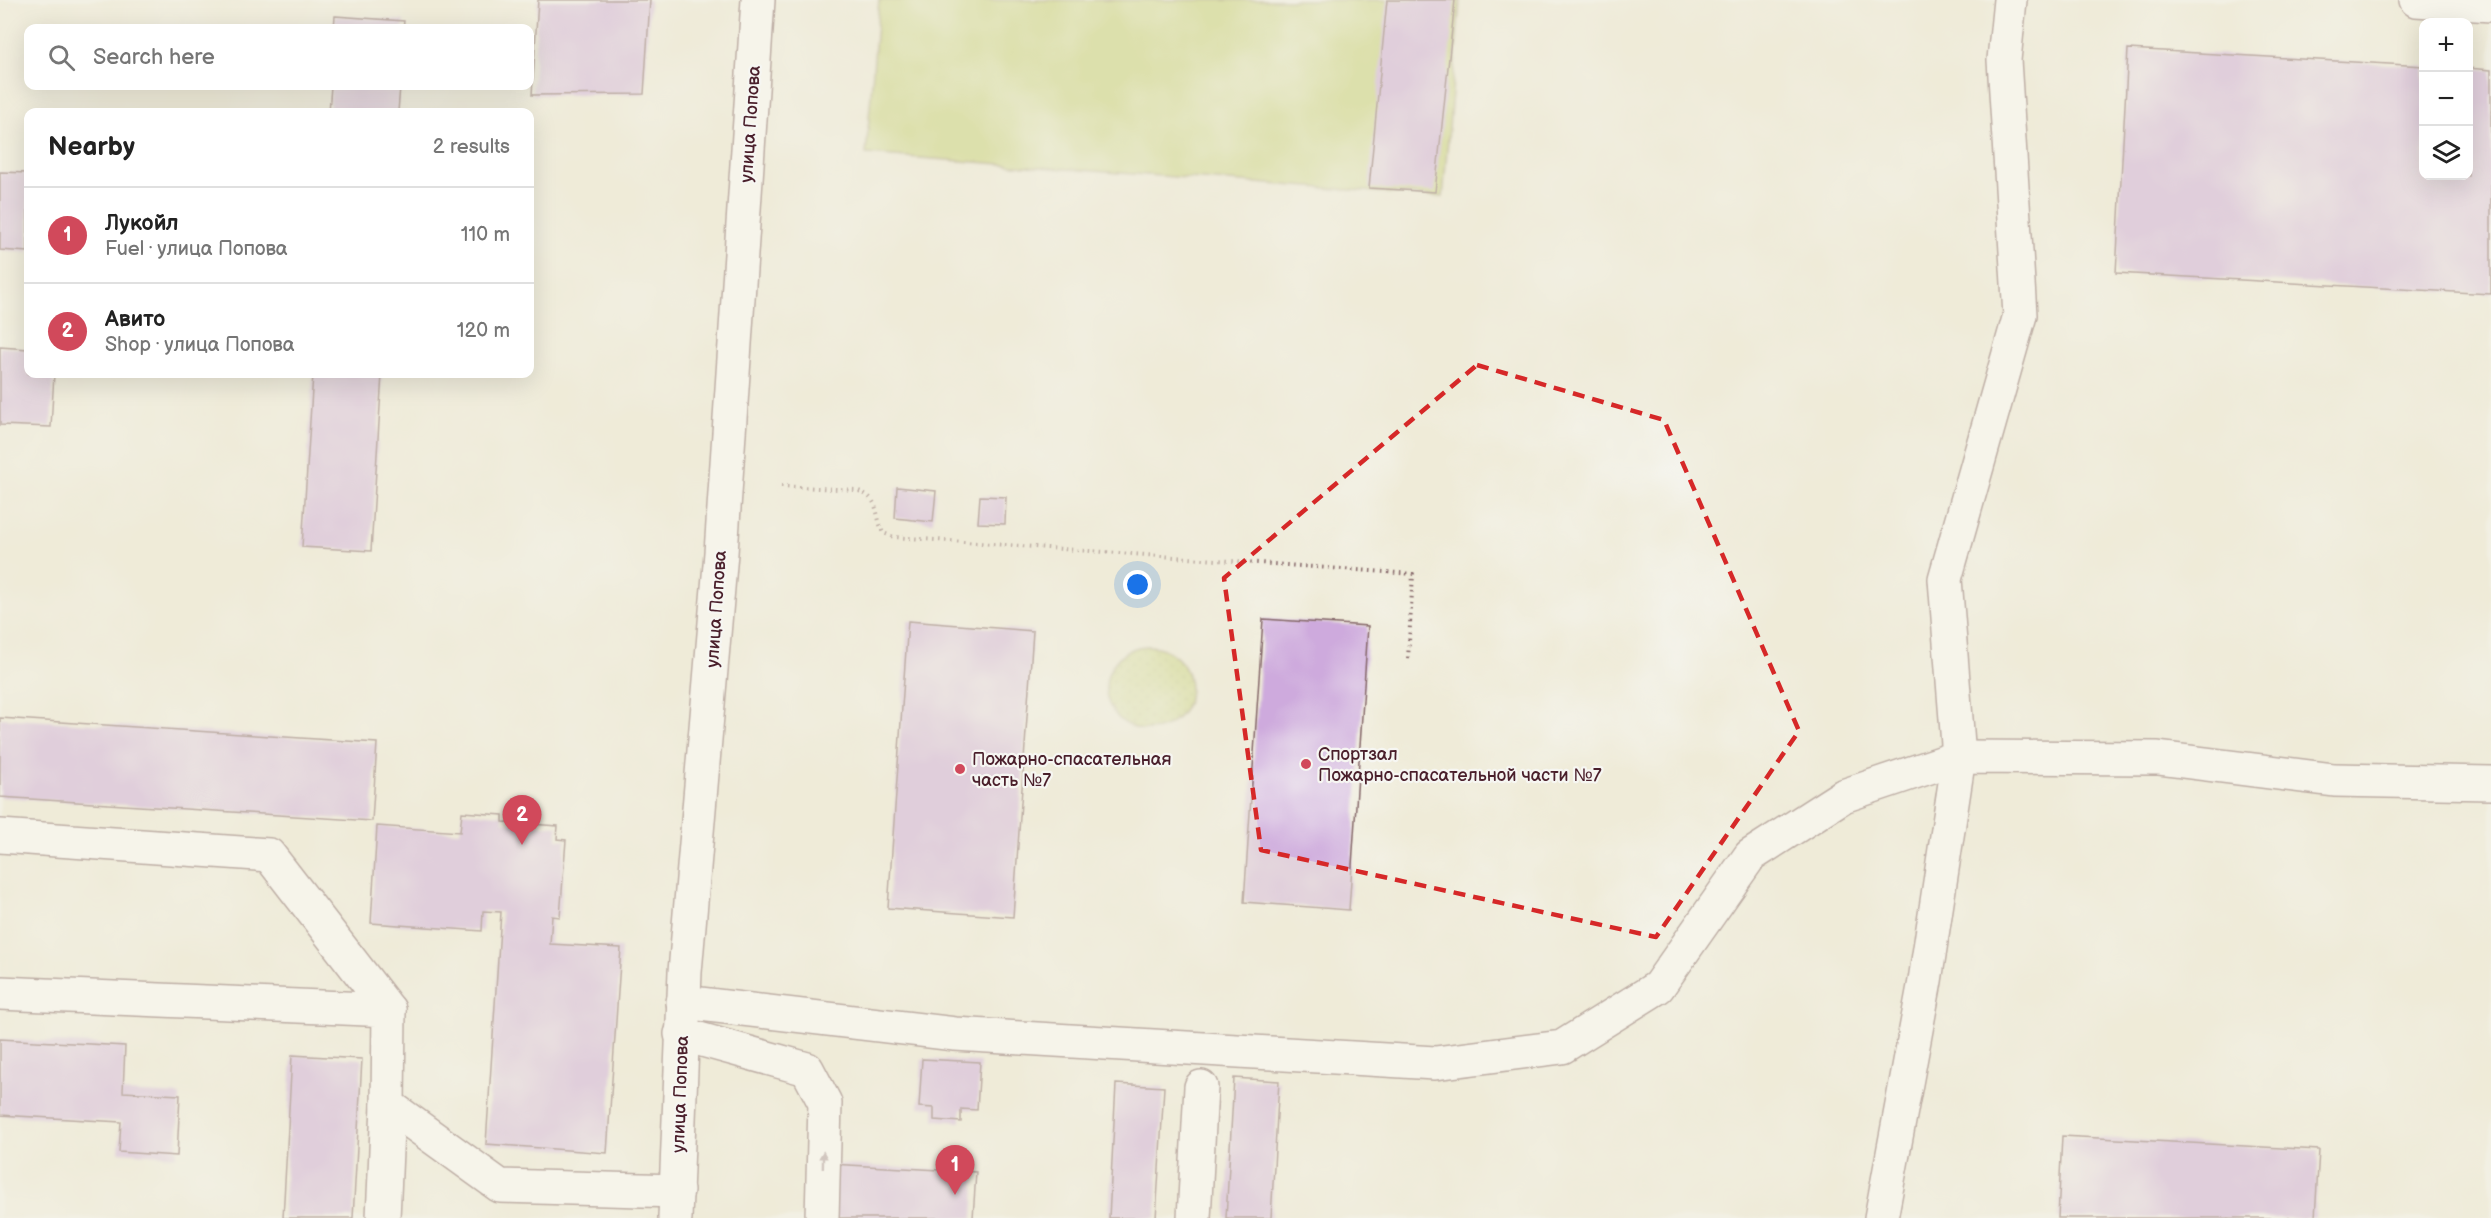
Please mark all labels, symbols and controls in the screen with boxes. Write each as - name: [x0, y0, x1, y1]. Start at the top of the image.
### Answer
- map controls: [2419, 18, 2473, 180]
- button: +: [2419, 18, 2473, 72]
- search box: [24, 24, 534, 90]
- icon: search: [45, 41, 78, 74]
- text: Search here: [93, 44, 215, 71]
- street label: улица Попова: [736, 64, 765, 183]
- button: −: [2419, 72, 2473, 126]
- button: layers: [2419, 126, 2473, 180]
- text: Nearby: [48, 132, 135, 163]
- text: 2 results: [433, 135, 510, 159]
- text: Лукойл: [105, 210, 179, 237]
- text: 1: [63, 223, 72, 247]
- text: 110 m: [461, 223, 510, 247]
- text: Fuel · улица Попова: [105, 237, 288, 261]
- text: Авито: [105, 306, 165, 333]
- text: 2: [62, 319, 73, 343]
- text: 120 m: [457, 319, 510, 343]
- text: Shop · улица Попова: [105, 333, 295, 357]
- street label: улица Попова: [702, 549, 731, 668]
- your location: [1123, 570, 1152, 599]
- place label: Спортзал Пожарно-спасательной части №7: [1318, 744, 1602, 786]
- place label: Пожарно-спасательная часть №7: [972, 749, 1172, 791]
- marker: Спортзал Пожарно-спасательной части №7: [1299, 757, 1313, 771]
- marker: Пожарно-спасательная часть №7: [953, 762, 967, 776]
- pin: 2: [502, 796, 542, 845]
- street label: улица Попова: [668, 1035, 693, 1153]
- pin: 1: [936, 1146, 974, 1195]
- one-way arrow: [818, 1150, 828, 1169]

